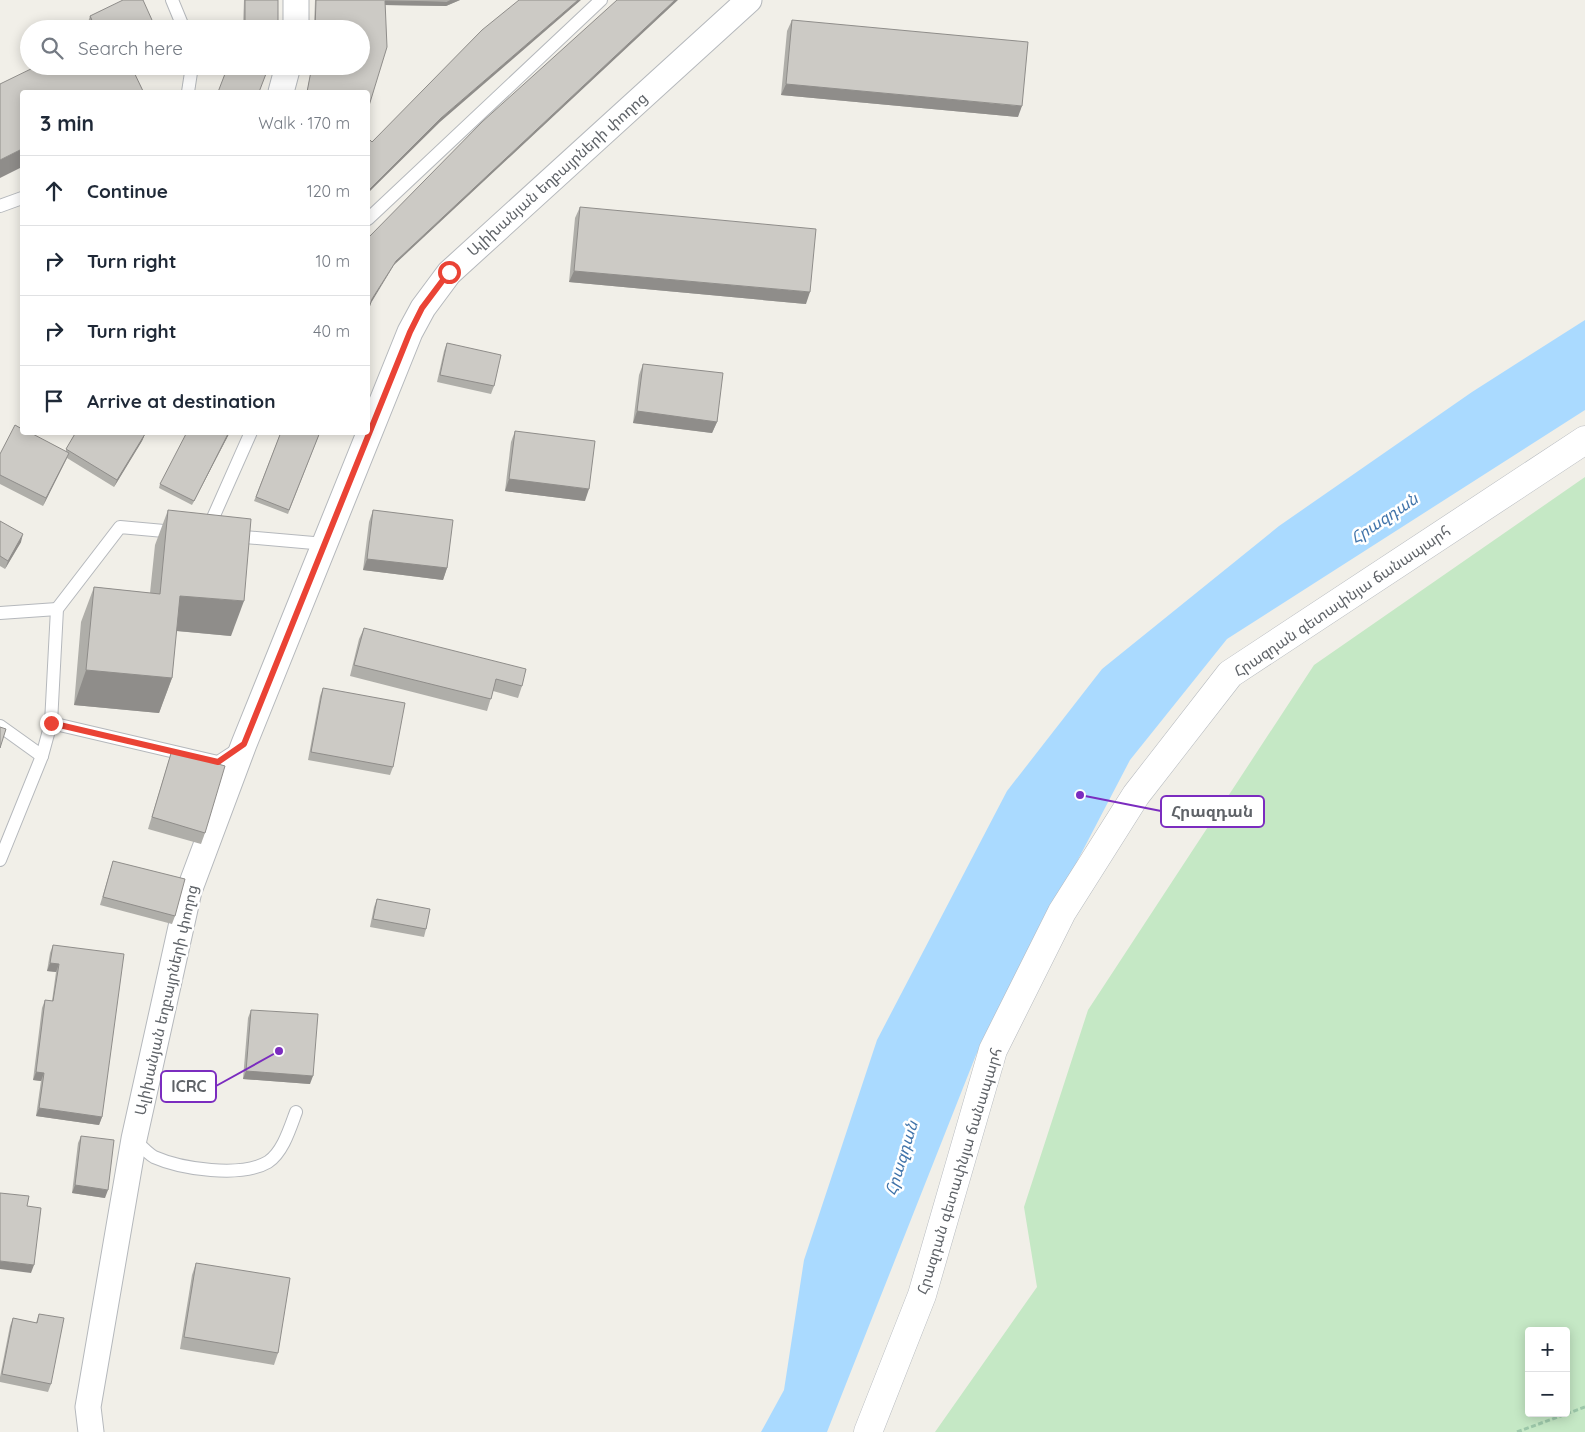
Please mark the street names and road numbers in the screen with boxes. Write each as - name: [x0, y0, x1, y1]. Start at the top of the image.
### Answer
- street label: Ալիխանյան եղբայրների փողոց: [463, 88, 651, 260]
- street label: Հրազդան գետափնյա ճանապարհ: [1230, 521, 1454, 681]
- street label: Ալիխանյան եղբայրների փողոց: [130, 883, 202, 1117]
- street label: Հրազդան գետափնյա ճանապարհ: [912, 1045, 1006, 1297]

